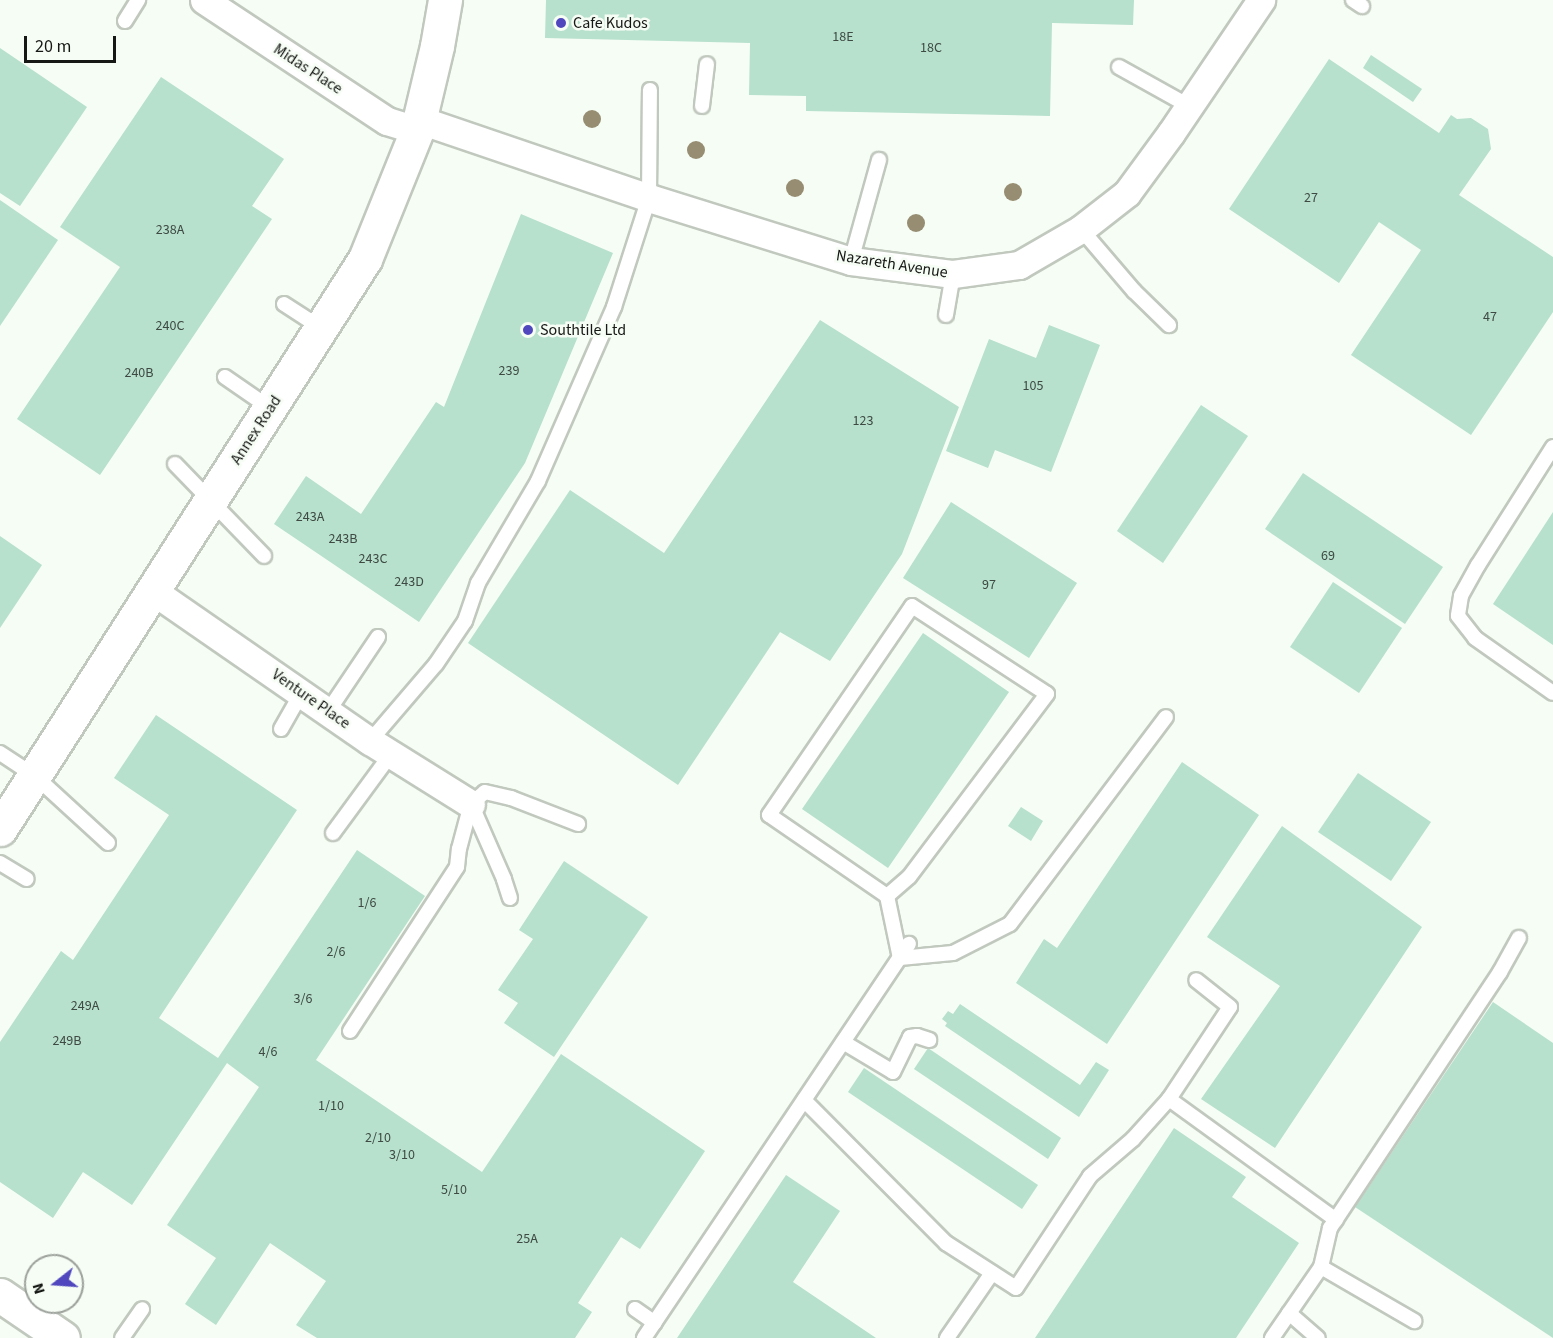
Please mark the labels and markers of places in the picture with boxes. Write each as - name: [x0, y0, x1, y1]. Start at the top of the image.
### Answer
- place label: Cafe Kudos: [573, 13, 648, 33]
- marker: Cafe Kudos: [554, 16, 568, 30]
- place label: Southtile Ltd: [540, 320, 626, 340]
- marker: Southtile Ltd: [521, 323, 535, 337]

